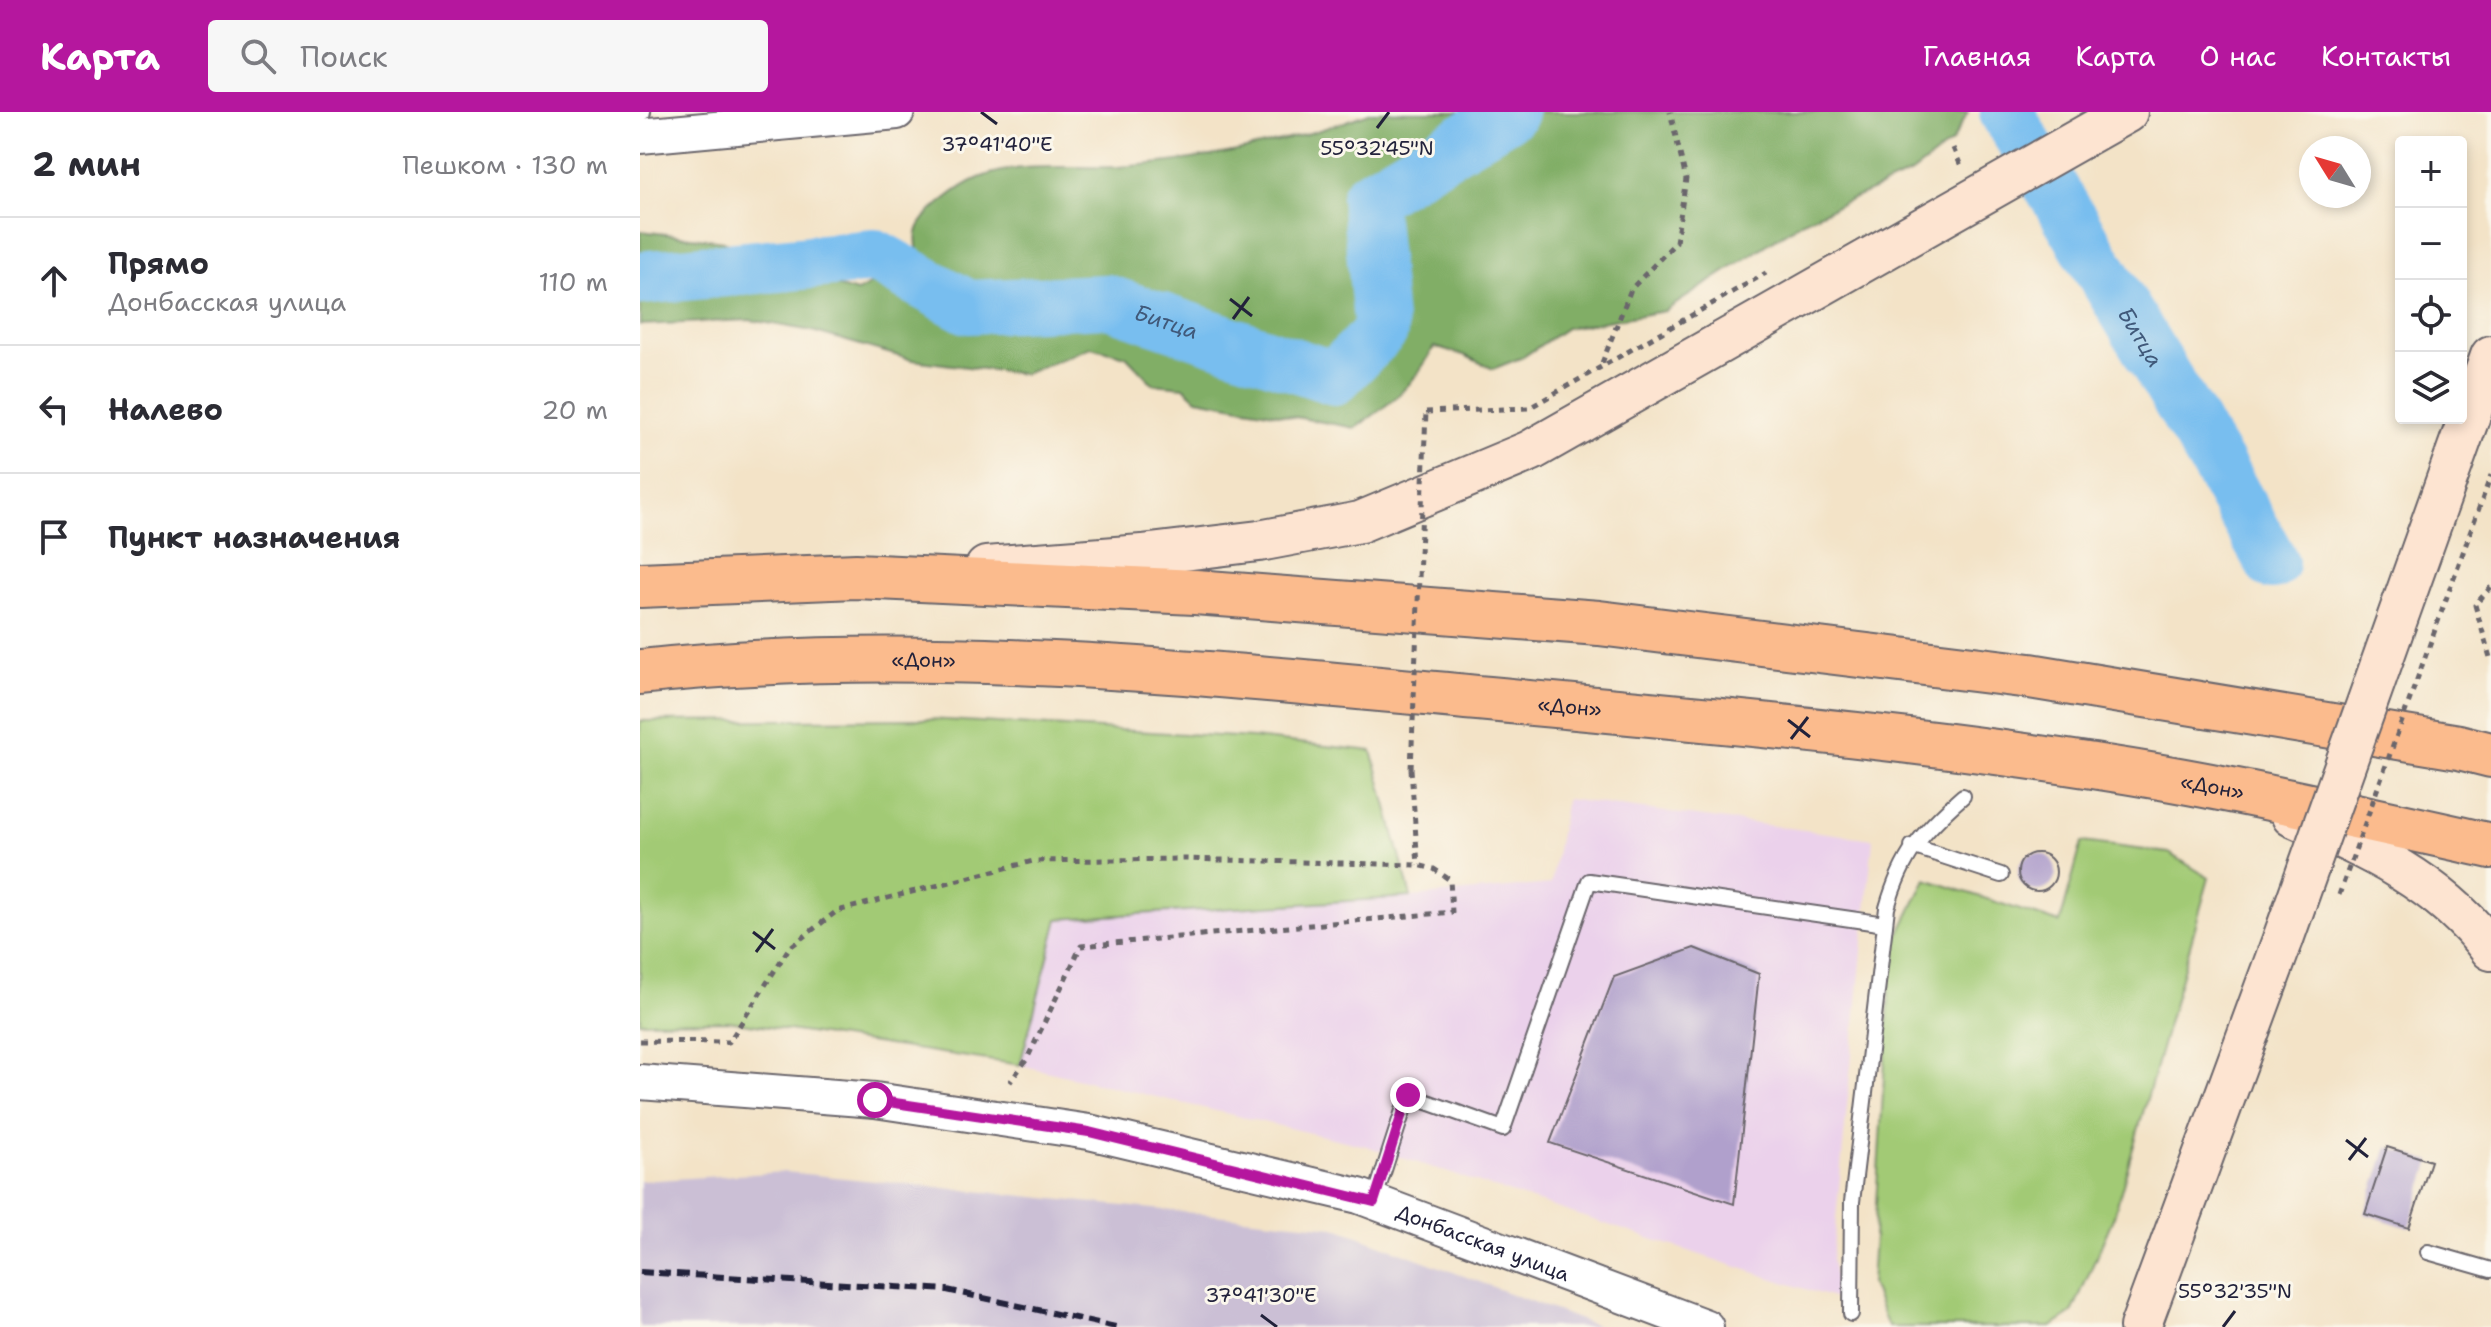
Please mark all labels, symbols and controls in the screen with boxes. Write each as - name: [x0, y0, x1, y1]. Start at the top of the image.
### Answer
- search box: [208, 20, 768, 92]
- text: Карта: [40, 31, 160, 82]
- icon: search: [236, 34, 280, 78]
- text: Поиск: [300, 36, 388, 77]
- text: Главная: [1923, 37, 2031, 75]
- text: Карта: [2075, 37, 2155, 75]
- text: О нас: [2199, 37, 2277, 75]
- text: Контакты: [2321, 37, 2451, 75]
- text: 37°41'40"E: [942, 131, 1052, 157]
- text: 55°32'45"N: [1320, 135, 1434, 161]
- north arrow: [2299, 136, 2371, 208]
- map controls: [2395, 136, 2467, 424]
- button: +: [2395, 136, 2467, 208]
- text: 2 мин: [32, 141, 141, 187]
- text: Пешком · 130 m: [402, 147, 608, 182]
- button: −: [2395, 208, 2467, 280]
- text: Прямо: [108, 243, 209, 284]
- icon: ahead: [32, 259, 76, 303]
- text: 110 m: [538, 264, 608, 299]
- button: locate: [2395, 280, 2467, 352]
- text: Донбасская улица: [108, 284, 346, 319]
- water label: Битца: [1131, 298, 1202, 346]
- water label: Битца: [2111, 301, 2170, 373]
- button: layers: [2395, 352, 2467, 424]
- icon: left: [32, 387, 76, 431]
- text: Налево: [108, 389, 223, 430]
- text: 20 m: [541, 392, 608, 427]
- icon: arrive: [32, 515, 76, 559]
- text: Пункт назначения: [108, 517, 400, 558]
- street label: «Дон»: [892, 646, 956, 673]
- street label: «Дон»: [1537, 691, 1603, 722]
- street label: «Дон»: [2179, 768, 2246, 805]
- route end: [1390, 1077, 1426, 1113]
- route start: [857, 1082, 893, 1118]
- street label: Донбасская улица: [1393, 1198, 1574, 1288]
- text: 55°32'35"N: [2178, 1278, 2292, 1304]
- text: 37°41'30"E: [1205, 1282, 1317, 1308]

